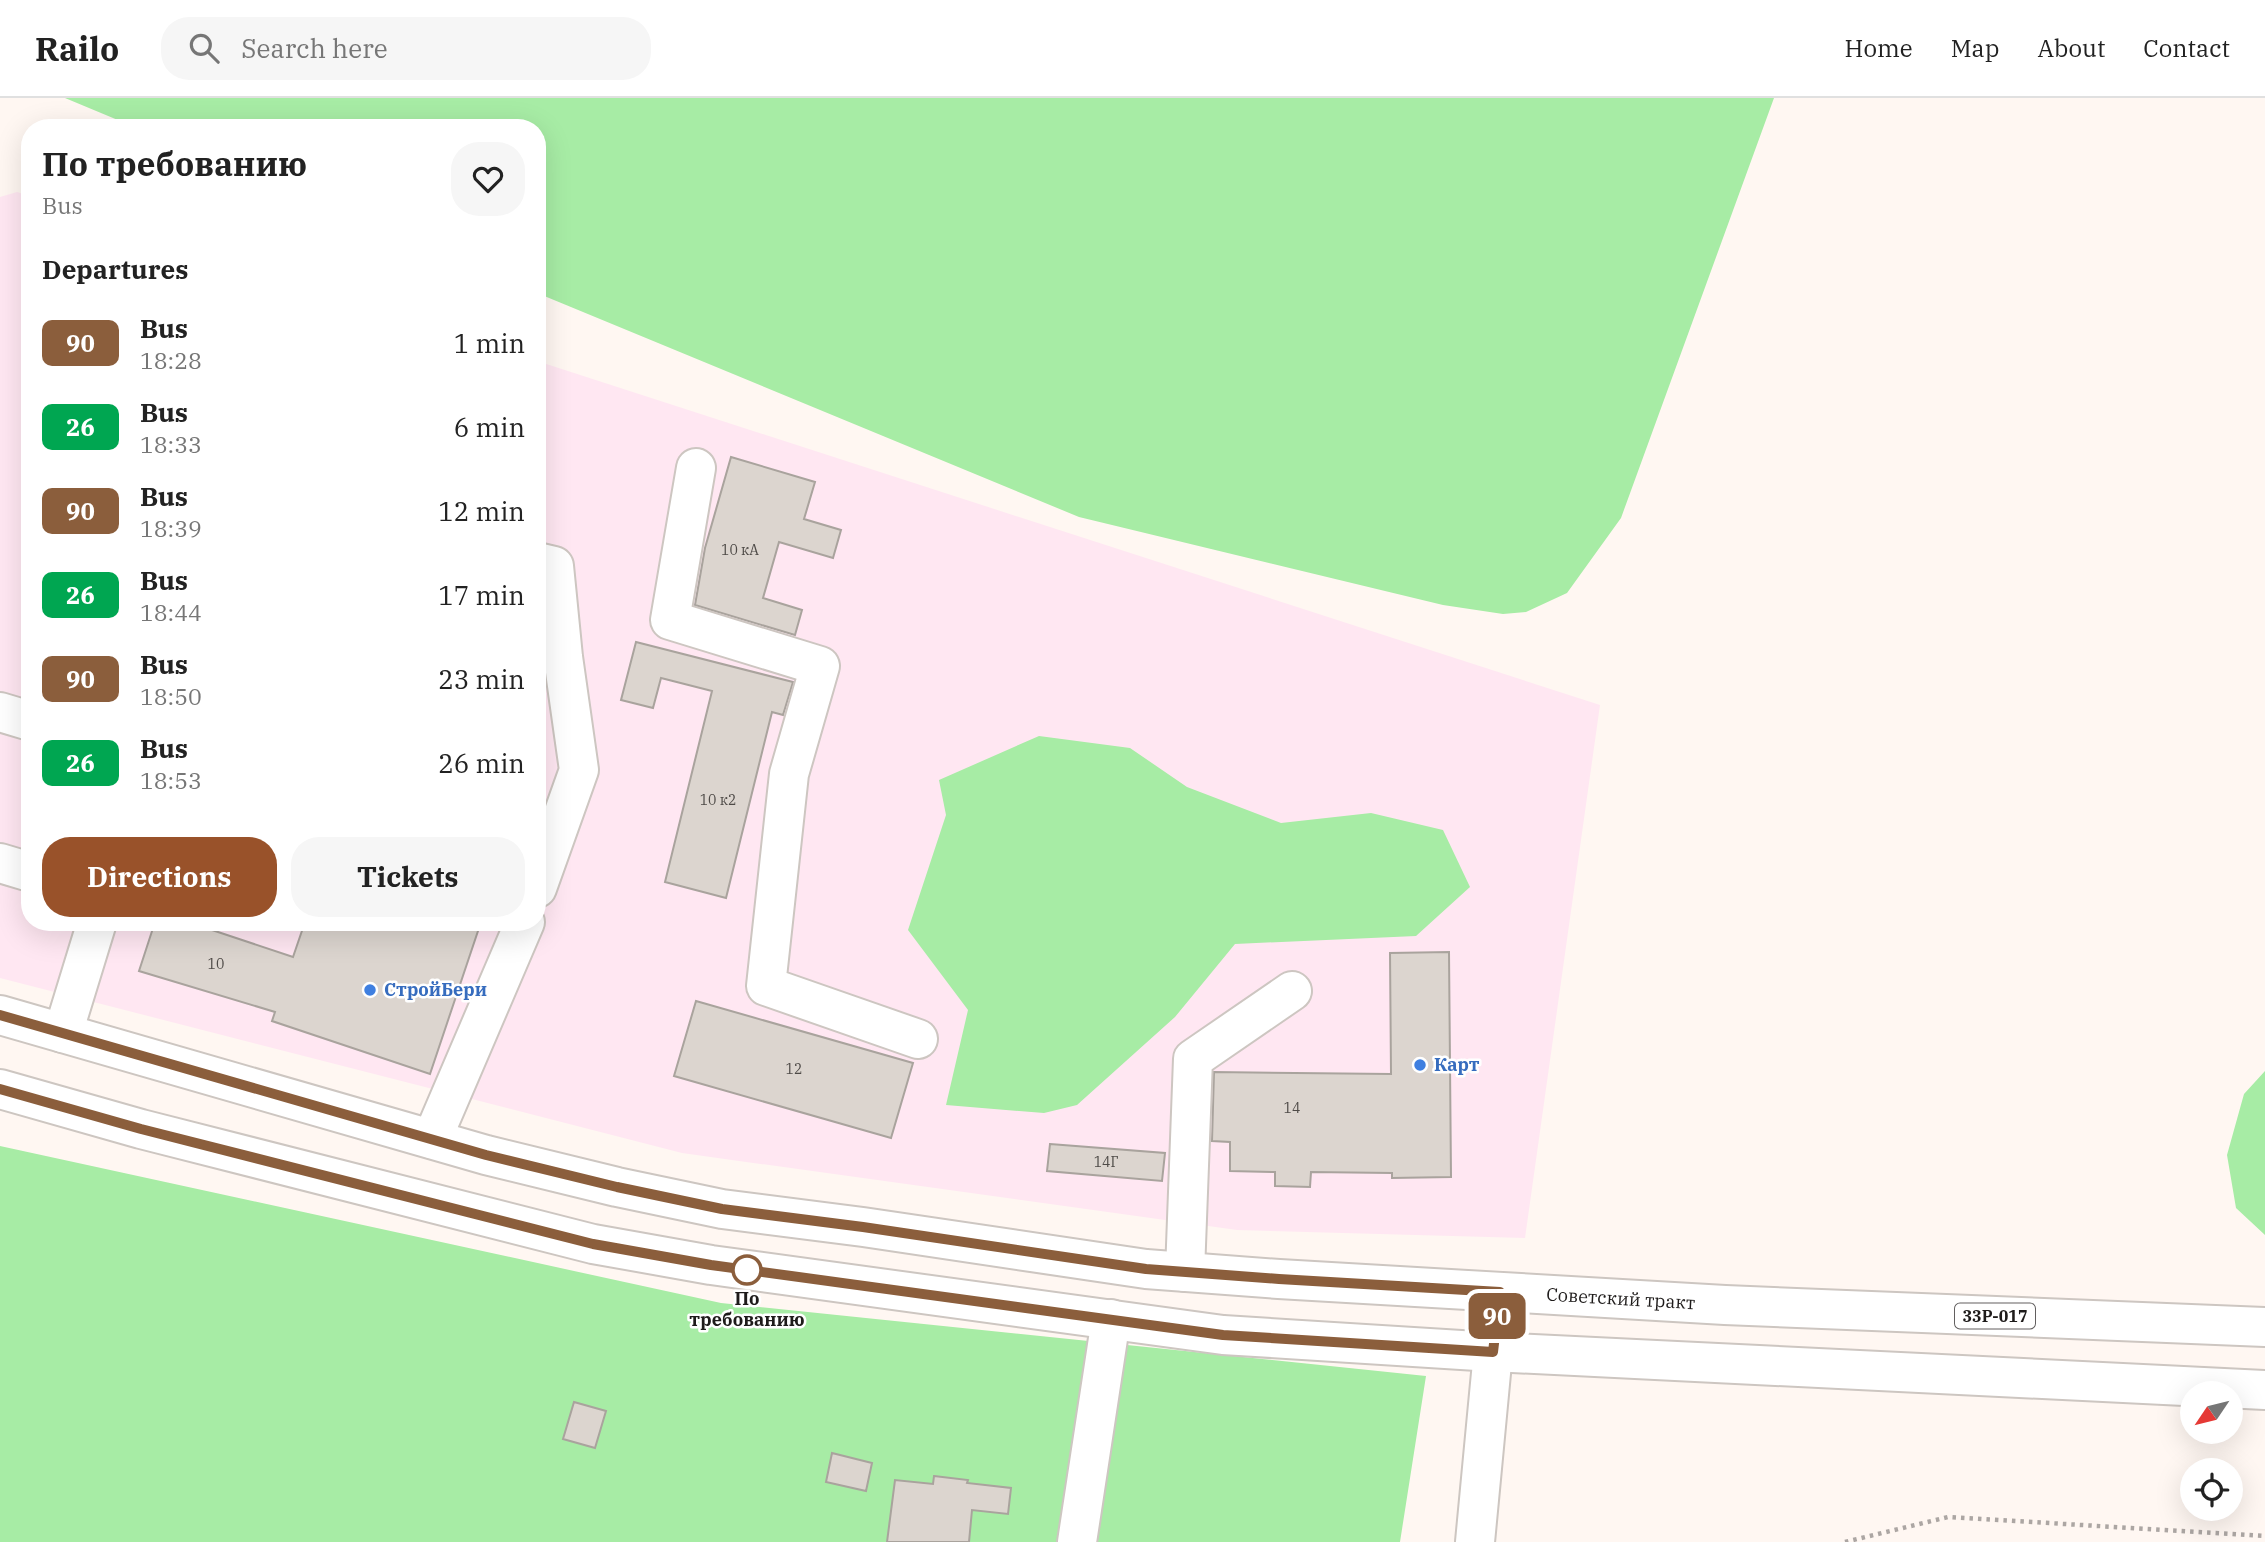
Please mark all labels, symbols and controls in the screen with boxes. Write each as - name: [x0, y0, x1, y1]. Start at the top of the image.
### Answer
- search box: [161, 17, 651, 80]
- text: Railo: [35, 27, 119, 70]
- icon: search: [185, 29, 223, 67]
- text: Search here: [241, 31, 388, 65]
- text: Home: [1845, 32, 1913, 64]
- text: Map: [1951, 32, 1999, 64]
- text: About: [2037, 32, 2105, 64]
- text: Contact: [2143, 32, 2230, 64]
- text: По требованию: [42, 142, 307, 185]
- button: heart: [451, 142, 525, 216]
- text: Bus: [42, 190, 83, 220]
- text: Departures: [42, 252, 188, 286]
- text: Bus: [140, 311, 188, 345]
- text: 1 min: [454, 326, 525, 360]
- text: 90: [66, 327, 95, 359]
- text: 18:28: [140, 345, 202, 375]
- text: Bus: [140, 395, 188, 429]
- text: 6 min: [454, 410, 525, 444]
- text: 26: [66, 411, 95, 443]
- text: 18:33: [140, 429, 202, 459]
- text: Bus: [140, 479, 188, 513]
- text: 12 min: [438, 494, 525, 528]
- text: 90: [66, 495, 95, 527]
- text: 18:39: [140, 513, 202, 543]
- house number: 10 кА: [721, 541, 759, 559]
- text: Bus: [140, 563, 188, 597]
- text: 17 min: [438, 578, 525, 612]
- text: 26: [66, 579, 95, 611]
- text: 18:44: [140, 597, 202, 627]
- text: Bus: [140, 647, 188, 681]
- text: 23 min: [438, 662, 525, 696]
- text: 90: [66, 663, 95, 695]
- text: 18:50: [140, 681, 202, 711]
- text: Bus: [140, 731, 188, 765]
- text: 26 min: [438, 746, 525, 780]
- text: 26: [66, 747, 95, 779]
- text: 18:53: [140, 765, 202, 795]
- house number: 10 к2: [700, 791, 736, 809]
- button: Directions: [42, 837, 277, 917]
- button: Tickets: [291, 837, 525, 917]
- house number: 10: [208, 955, 224, 973]
- place label: СтройБери: [384, 978, 487, 1001]
- marker: СтройБери: [362, 982, 378, 998]
- place label: Карт: [1434, 1053, 1480, 1076]
- marker: Карт: [1412, 1057, 1428, 1073]
- house number: 12: [786, 1060, 802, 1078]
- house number: 14: [1284, 1099, 1300, 1117]
- house number: 14Г: [1094, 1153, 1118, 1171]
- marker: По требованию: [732, 1255, 762, 1285]
- street label: Советский тракт: [1546, 1283, 1696, 1314]
- place label: По требованию: [689, 1287, 805, 1331]
- line badge: 90: [1466, 1293, 1528, 1339]
- text: 90: [1483, 1300, 1511, 1332]
- road number: 33Р-017: [1955, 1304, 2035, 1328]
- north arrow: [2180, 1381, 2244, 1444]
- map controls: [2180, 1381, 2243, 1521]
- button: locate: [2180, 1458, 2243, 1521]

